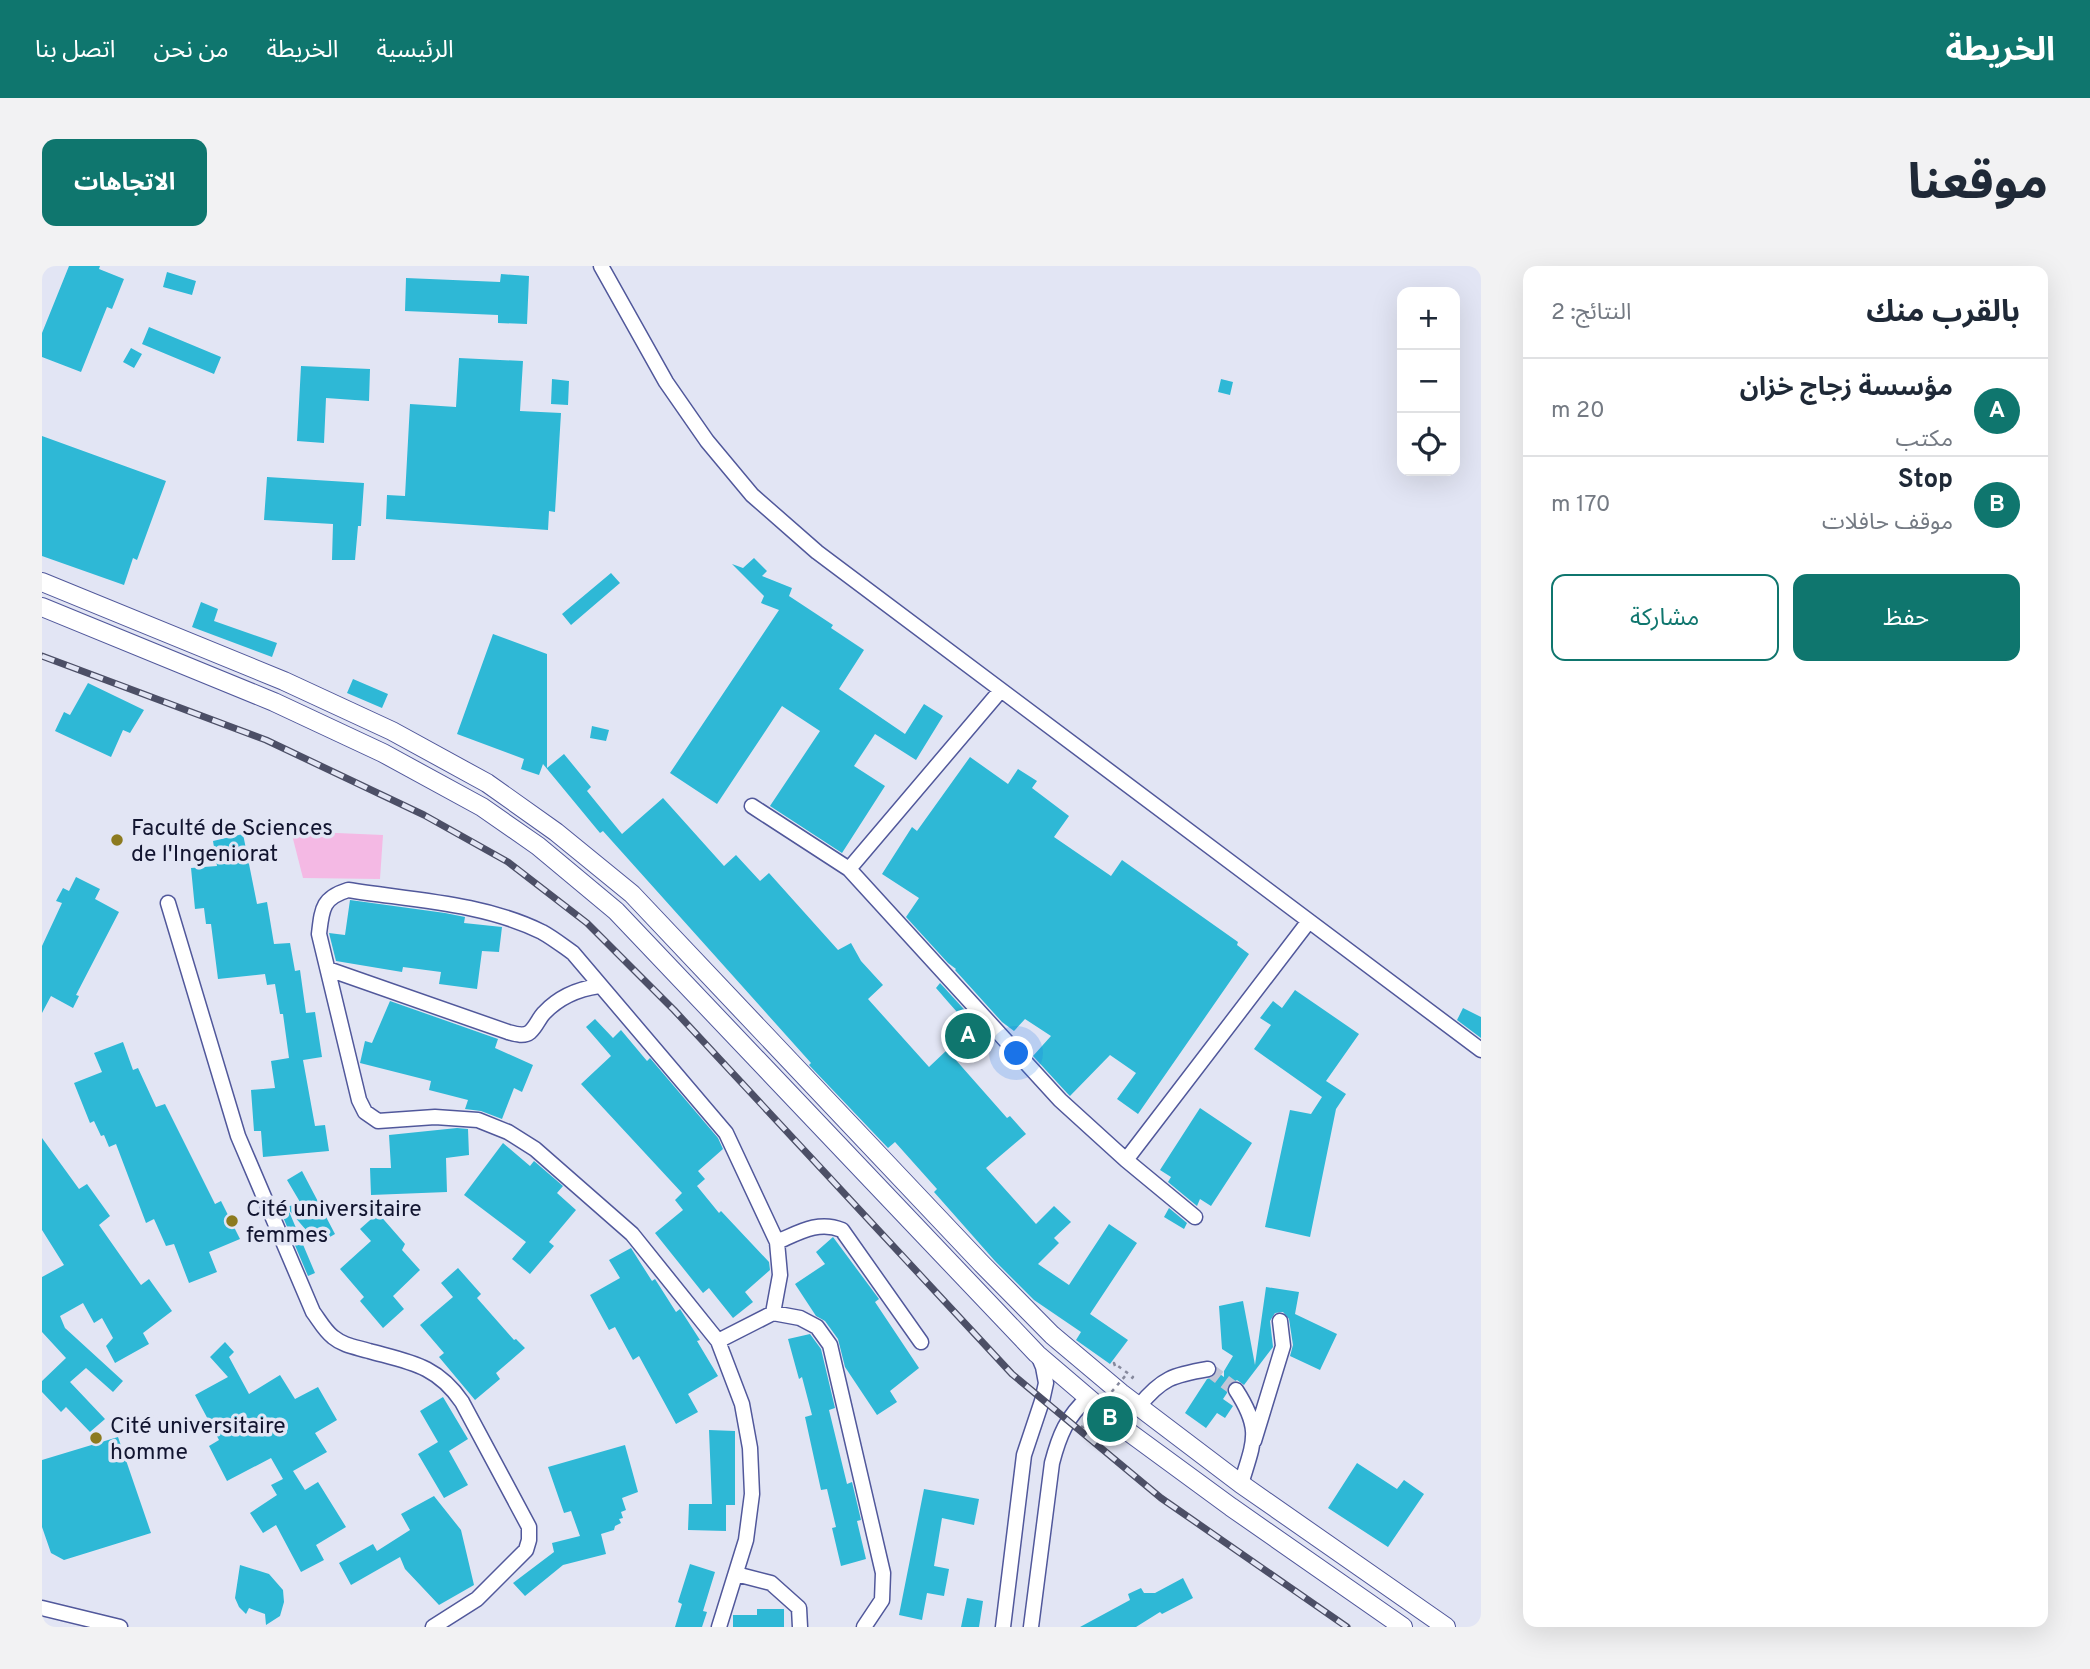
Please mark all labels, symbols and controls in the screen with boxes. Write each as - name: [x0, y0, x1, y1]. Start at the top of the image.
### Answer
- text: الخريطة: [1945, 31, 2055, 73]
- text: اتصل بنا: [35, 36, 116, 66]
- text: من نحن: [154, 36, 229, 66]
- text: الخريطة: [267, 36, 338, 66]
- text: الرئيسية: [376, 36, 454, 66]
- button: الاتجاهات: [42, 139, 207, 226]
- text: موقعنا: [1908, 155, 2048, 217]
- map controls: [1397, 287, 1460, 476]
- button: +: [1397, 287, 1460, 350]
- text: بالقرب منك: [1866, 295, 2020, 332]
- text: النتائج: 2: [1551, 299, 1631, 328]
- button: −: [1397, 350, 1460, 413]
- text: مؤسسة زجاج خزان: [1740, 372, 1953, 405]
- text: 20 m: [1551, 397, 1605, 426]
- text: A: [1989, 397, 2005, 426]
- button: locate: [1397, 413, 1460, 476]
- text: مكتب: [1896, 426, 1953, 455]
- text: Stop: [1898, 464, 1953, 497]
- text: 170 m: [1551, 491, 1610, 520]
- text: B: [1989, 491, 2005, 520]
- text: موقف حافلات: [1822, 509, 1953, 538]
- button: مشاركة: [1551, 574, 1779, 661]
- button: حفظ: [1793, 574, 2020, 661]
- place label: Faculté de Sciences de l'Ingeniorat: [131, 815, 333, 870]
- marker: Faculté de Sciences de l'Ingeniorat: [109, 832, 125, 848]
- pin: A: [945, 1010, 991, 1062]
- your location: [999, 1036, 1033, 1070]
- place label: Cité universitaire femmes: [246, 1196, 422, 1251]
- marker: Cité universitaire femmes: [224, 1213, 240, 1229]
- pin: B: [1087, 1393, 1133, 1445]
- place label: Cité universitaire homme: [110, 1413, 286, 1468]
- marker: Cité universitaire homme: [88, 1430, 104, 1446]

